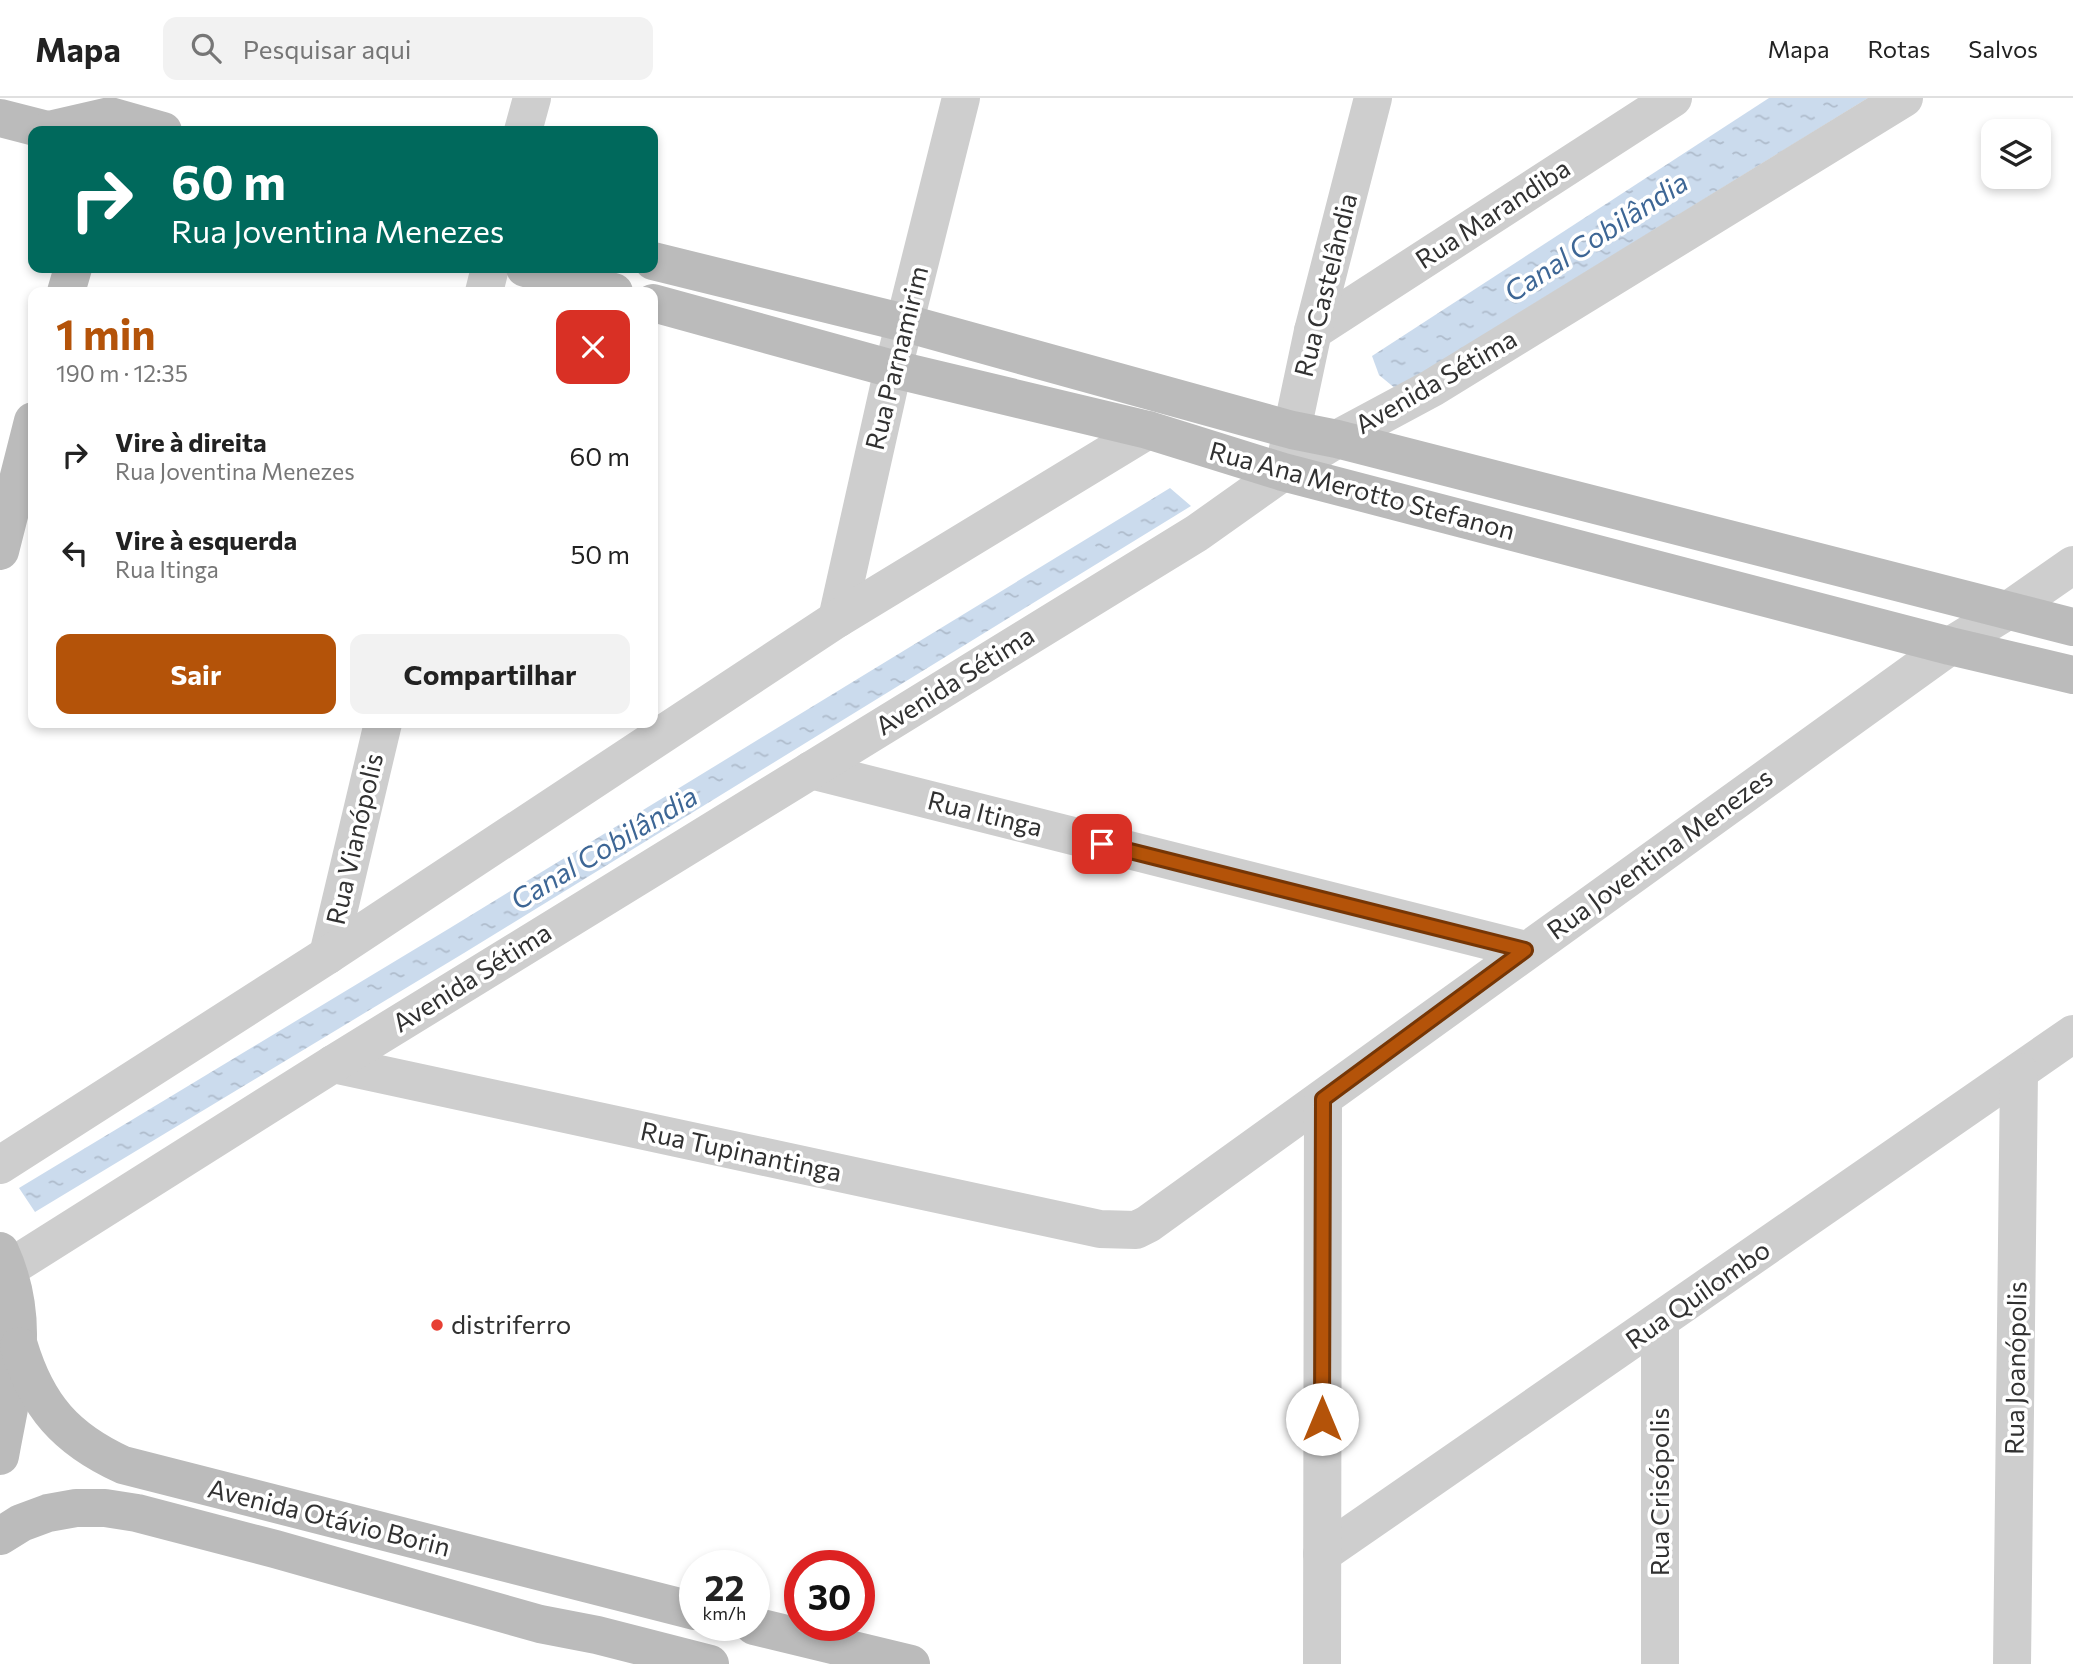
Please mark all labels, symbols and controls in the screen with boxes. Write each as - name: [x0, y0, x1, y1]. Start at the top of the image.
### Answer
- search box: [163, 17, 653, 80]
- text: Mapa: [35, 28, 121, 69]
- icon: search: [187, 29, 225, 67]
- text: Pesquisar aqui: [243, 33, 411, 64]
- text: Mapa: [1768, 34, 1830, 63]
- text: Rotas: [1868, 34, 1930, 63]
- text: Salvos: [1968, 34, 2038, 63]
- map controls: [1981, 119, 2051, 189]
- button: layers: [1981, 119, 2051, 189]
- text: 60 m: [171, 150, 286, 210]
- street label: Rua Marandiba: [1409, 151, 1575, 274]
- icon: right: [56, 154, 147, 245]
- water label: Canal Cobilândia: [1497, 164, 1694, 308]
- street label: Rua Castelândia: [1287, 190, 1362, 380]
- text: Rua Joventina Menezes: [171, 210, 504, 250]
- street label: Rua Parnamirim: [858, 263, 933, 453]
- text: 1 min: [56, 307, 156, 359]
- button: close: [556, 310, 630, 384]
- street label: Avenida Sétima: [1349, 322, 1521, 439]
- text: 190 m · 12:35: [56, 359, 188, 387]
- text: Vire à direita: [115, 426, 267, 457]
- street label: Rua Ana Merotto Stefanon: [1206, 434, 1519, 545]
- icon: right: [56, 436, 94, 474]
- text: 60 m: [570, 440, 630, 471]
- text: Rua Joventina Menezes: [115, 457, 355, 485]
- text: Vire à esquerda: [115, 524, 297, 555]
- icon: left: [56, 534, 94, 572]
- text: 50 m: [570, 538, 630, 569]
- text: Rua Itinga: [115, 555, 219, 583]
- street label: Avenida Sétima: [869, 619, 1039, 741]
- button: Sair: [56, 634, 336, 714]
- button: Compartilhar: [350, 634, 630, 714]
- street label: Rua Vianópolis: [319, 750, 388, 927]
- street label: Rua Joventina Menezes: [1540, 761, 1778, 945]
- water label: Canal Cobilândia: [504, 778, 703, 916]
- street label: Rua Itinga: [925, 783, 1046, 842]
- pin: [1072, 814, 1132, 874]
- icon: arrive: [1083, 825, 1121, 863]
- street label: Avenida Sétima: [386, 916, 556, 1038]
- street label: Rua Tupinantinga: [638, 1114, 845, 1187]
- street label: Rua Quilombo: [1619, 1233, 1775, 1355]
- street label: Rua Joanópolis: [1997, 1281, 2032, 1455]
- place label: distriferro: [451, 1308, 571, 1339]
- marker: distriferro: [429, 1317, 445, 1333]
- position arrow: [1285, 1382, 1359, 1456]
- street label: Rua Crisópolis: [1643, 1408, 1674, 1576]
- street label: Avenida Otávio Borin: [205, 1471, 454, 1562]
- speed limit sign: 30: [784, 1550, 875, 1641]
- text: 22: [705, 1565, 744, 1608]
- text: km/h: [703, 1602, 746, 1624]

